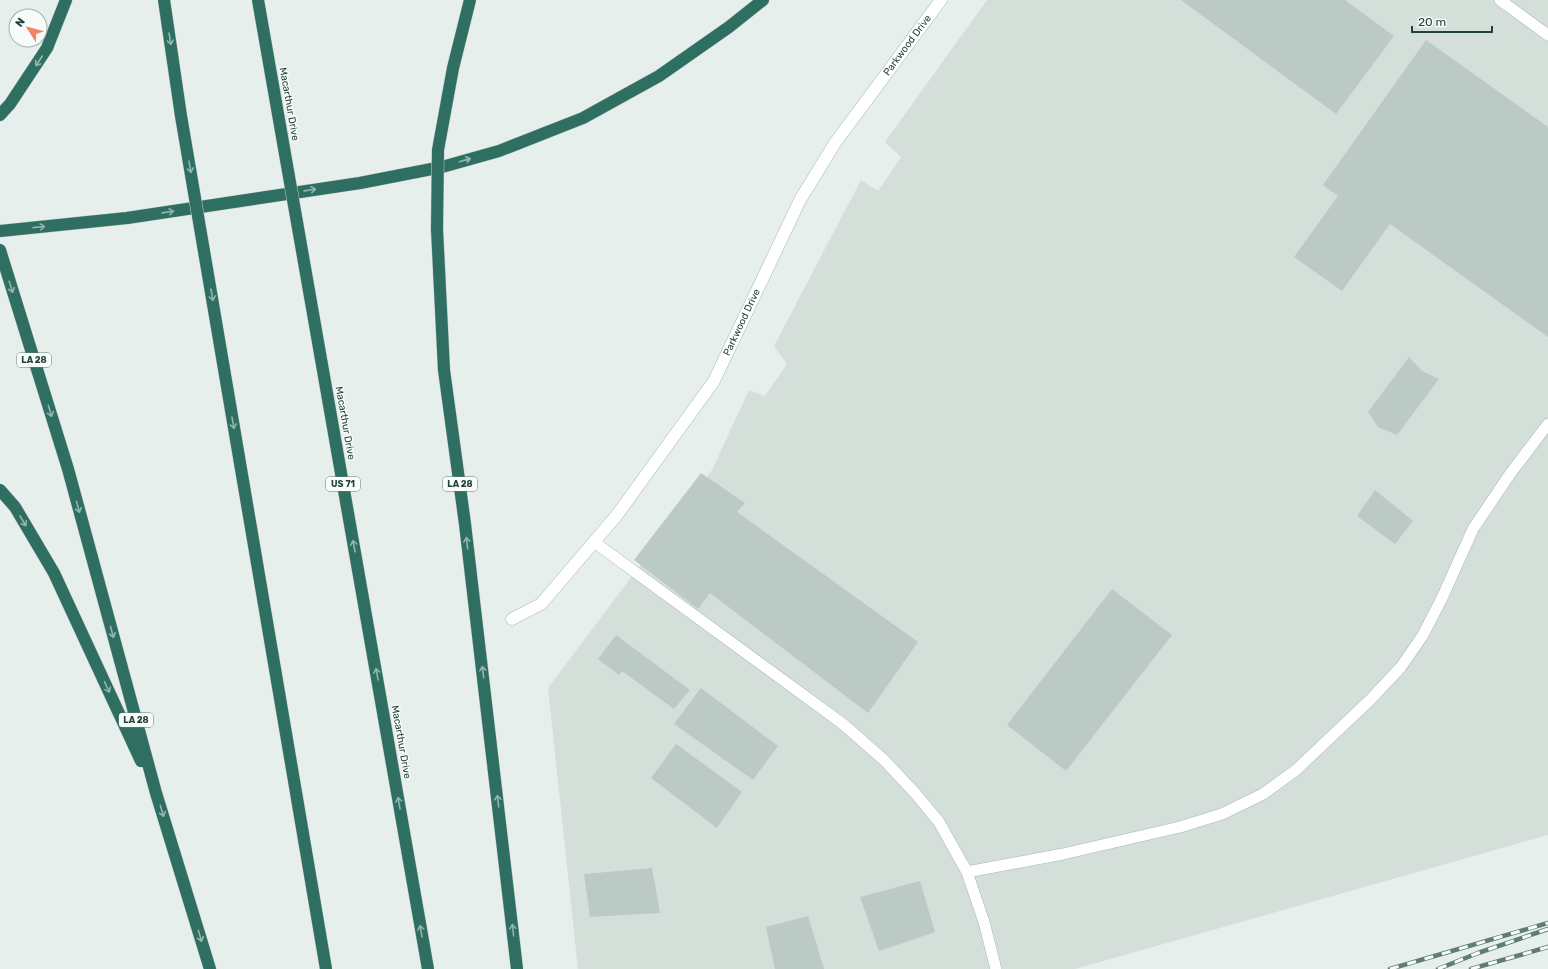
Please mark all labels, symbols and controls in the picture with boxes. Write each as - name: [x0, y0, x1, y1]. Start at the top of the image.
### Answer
- north arrow: [8, 8, 48, 48]
- scale bar: [1412, 8, 1492, 34]
- street label: Parkwood Drive: [881, 12, 934, 78]
- text: N: [13, 15, 28, 29]
- text: 20 m: [1418, 15, 1446, 29]
- one-way arrow: [166, 32, 174, 45]
- one-way arrow: [34, 55, 42, 67]
- street label: Macarthur Drive: [277, 66, 301, 142]
- one-way arrow: [459, 156, 472, 163]
- one-way arrow: [186, 160, 194, 173]
- one-way arrow: [303, 186, 316, 194]
- one-way arrow: [161, 208, 174, 216]
- one-way arrow: [32, 223, 45, 231]
- one-way arrow: [8, 281, 16, 293]
- street label: Parkwood Drive: [721, 287, 763, 358]
- one-way arrow: [208, 288, 216, 301]
- road number: LA 28: [17, 353, 51, 367]
- street label: Macarthur Drive: [333, 385, 357, 461]
- one-way arrow: [47, 405, 54, 418]
- one-way arrow: [229, 416, 237, 429]
- road number: US 71: [326, 477, 360, 491]
- road number: LA 28: [443, 477, 477, 491]
- one-way arrow: [75, 500, 82, 513]
- one-way arrow: [19, 515, 27, 526]
- one-way arrow: [464, 537, 471, 550]
- one-way arrow: [350, 540, 358, 553]
- one-way arrow: [109, 625, 116, 638]
- one-way arrow: [479, 666, 487, 679]
- one-way arrow: [372, 668, 380, 681]
- one-way arrow: [104, 680, 111, 692]
- street label: Macarthur Drive: [389, 704, 413, 780]
- road number: LA 28: [119, 713, 153, 727]
- one-way arrow: [494, 795, 502, 808]
- one-way arrow: [395, 796, 403, 809]
- one-way arrow: [159, 805, 166, 818]
- one-way arrow: [417, 924, 425, 937]
- one-way arrow: [509, 924, 517, 937]
- one-way arrow: [197, 929, 204, 942]

